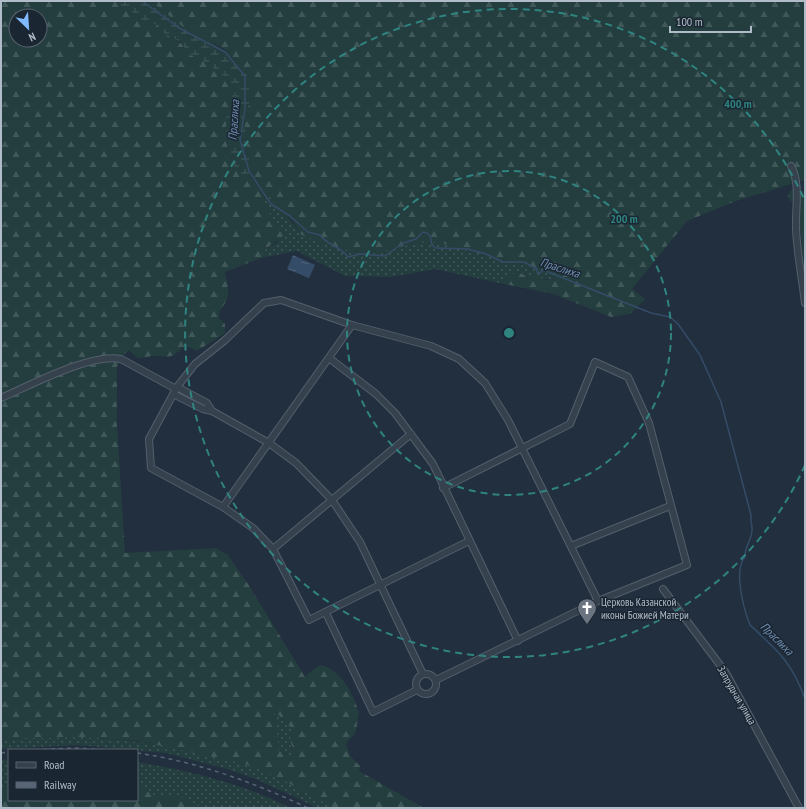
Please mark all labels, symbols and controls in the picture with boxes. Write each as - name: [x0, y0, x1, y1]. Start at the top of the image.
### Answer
- north arrow: [8, 8, 48, 48]
- scale bar: [670, 8, 751, 34]
- text: 100 m: [676, 14, 703, 29]
- text: N: [27, 29, 38, 45]
- text: 400 m: [724, 96, 752, 111]
- water label: Праслиха: [225, 98, 242, 141]
- text: 200 m: [610, 211, 638, 226]
- water label: Праслиха: [539, 254, 583, 281]
- centre of rings: [502, 326, 516, 340]
- place label: Церковь Казанской иконы Божией Матери: [601, 595, 689, 622]
- church icon: Церковь Казанской иконы Божией Матери: [576, 597, 598, 625]
- water label: Праслиха: [758, 619, 798, 659]
- street label: Запрудная улица: [715, 663, 759, 727]
- legend: [8, 749, 138, 801]
- text: Road: [44, 757, 64, 772]
- text: Railway: [44, 777, 77, 792]

